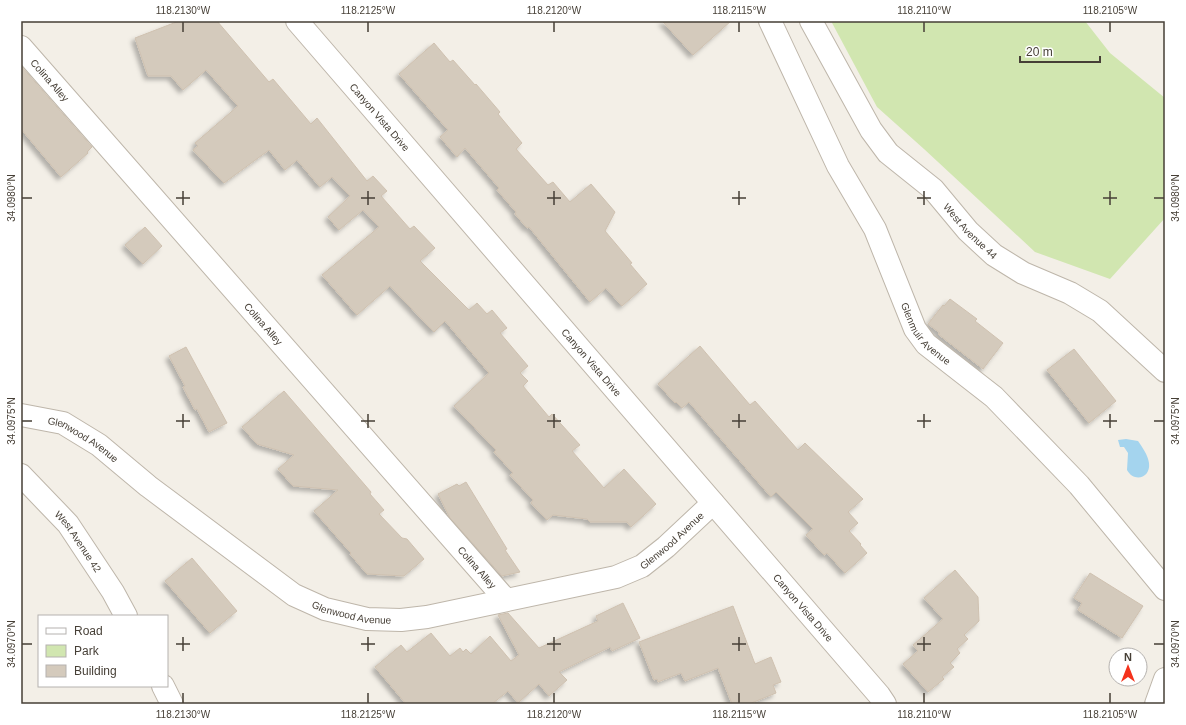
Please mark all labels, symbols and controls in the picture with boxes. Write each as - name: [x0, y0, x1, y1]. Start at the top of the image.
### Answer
- text: 118.2130°W: [156, 5, 211, 16]
- text: 118.2125°W: [341, 5, 396, 16]
- text: 118.2120°W: [527, 5, 582, 16]
- text: 118.2115°W: [712, 5, 766, 16]
- text: 118.2110°W: [897, 5, 951, 16]
- text: 118.2105°W: [1083, 5, 1138, 16]
- scale bar: [1020, 38, 1100, 64]
- text: 20 m: [1026, 45, 1053, 59]
- street label: Colina Alley: [29, 57, 71, 103]
- street label: Canyon Vista Drive: [348, 81, 412, 153]
- text: 34.0980°N: [6, 174, 17, 222]
- text: 34.0980°N: [1170, 174, 1181, 222]
- street label: West Avenue 44: [942, 201, 1000, 261]
- street label: Colina Alley: [242, 300, 285, 347]
- street label: Glenmuir Avenue: [899, 301, 953, 367]
- street label: Canyon Vista Drive: [560, 326, 624, 399]
- text: 34.0975°N: [6, 397, 17, 445]
- text: 34.0975°N: [1170, 397, 1181, 445]
- street label: Glenwood Avenue: [47, 415, 121, 465]
- street label: West Avenue 42: [53, 509, 104, 574]
- street label: Glenwood Avenue: [638, 509, 706, 571]
- street label: Colina Alley: [456, 544, 499, 591]
- street label: Canyon Vista Drive: [771, 572, 836, 644]
- street label: Glenwood Avenue: [310, 598, 392, 625]
- legend: [38, 615, 168, 687]
- text: 34.0970°N: [6, 620, 17, 668]
- text: 34.0970°N: [1170, 620, 1181, 668]
- text: Road: [74, 624, 103, 638]
- text: Park: [74, 644, 100, 658]
- north arrow: [1108, 647, 1148, 687]
- text: N: [1124, 651, 1132, 663]
- text: Building: [74, 664, 117, 678]
- text: 118.2130°W: [156, 709, 211, 720]
- text: 118.2125°W: [341, 709, 396, 720]
- text: 118.2120°W: [527, 709, 582, 720]
- text: 118.2115°W: [712, 709, 766, 720]
- text: 118.2110°W: [897, 709, 951, 720]
- text: 118.2105°W: [1083, 709, 1138, 720]

